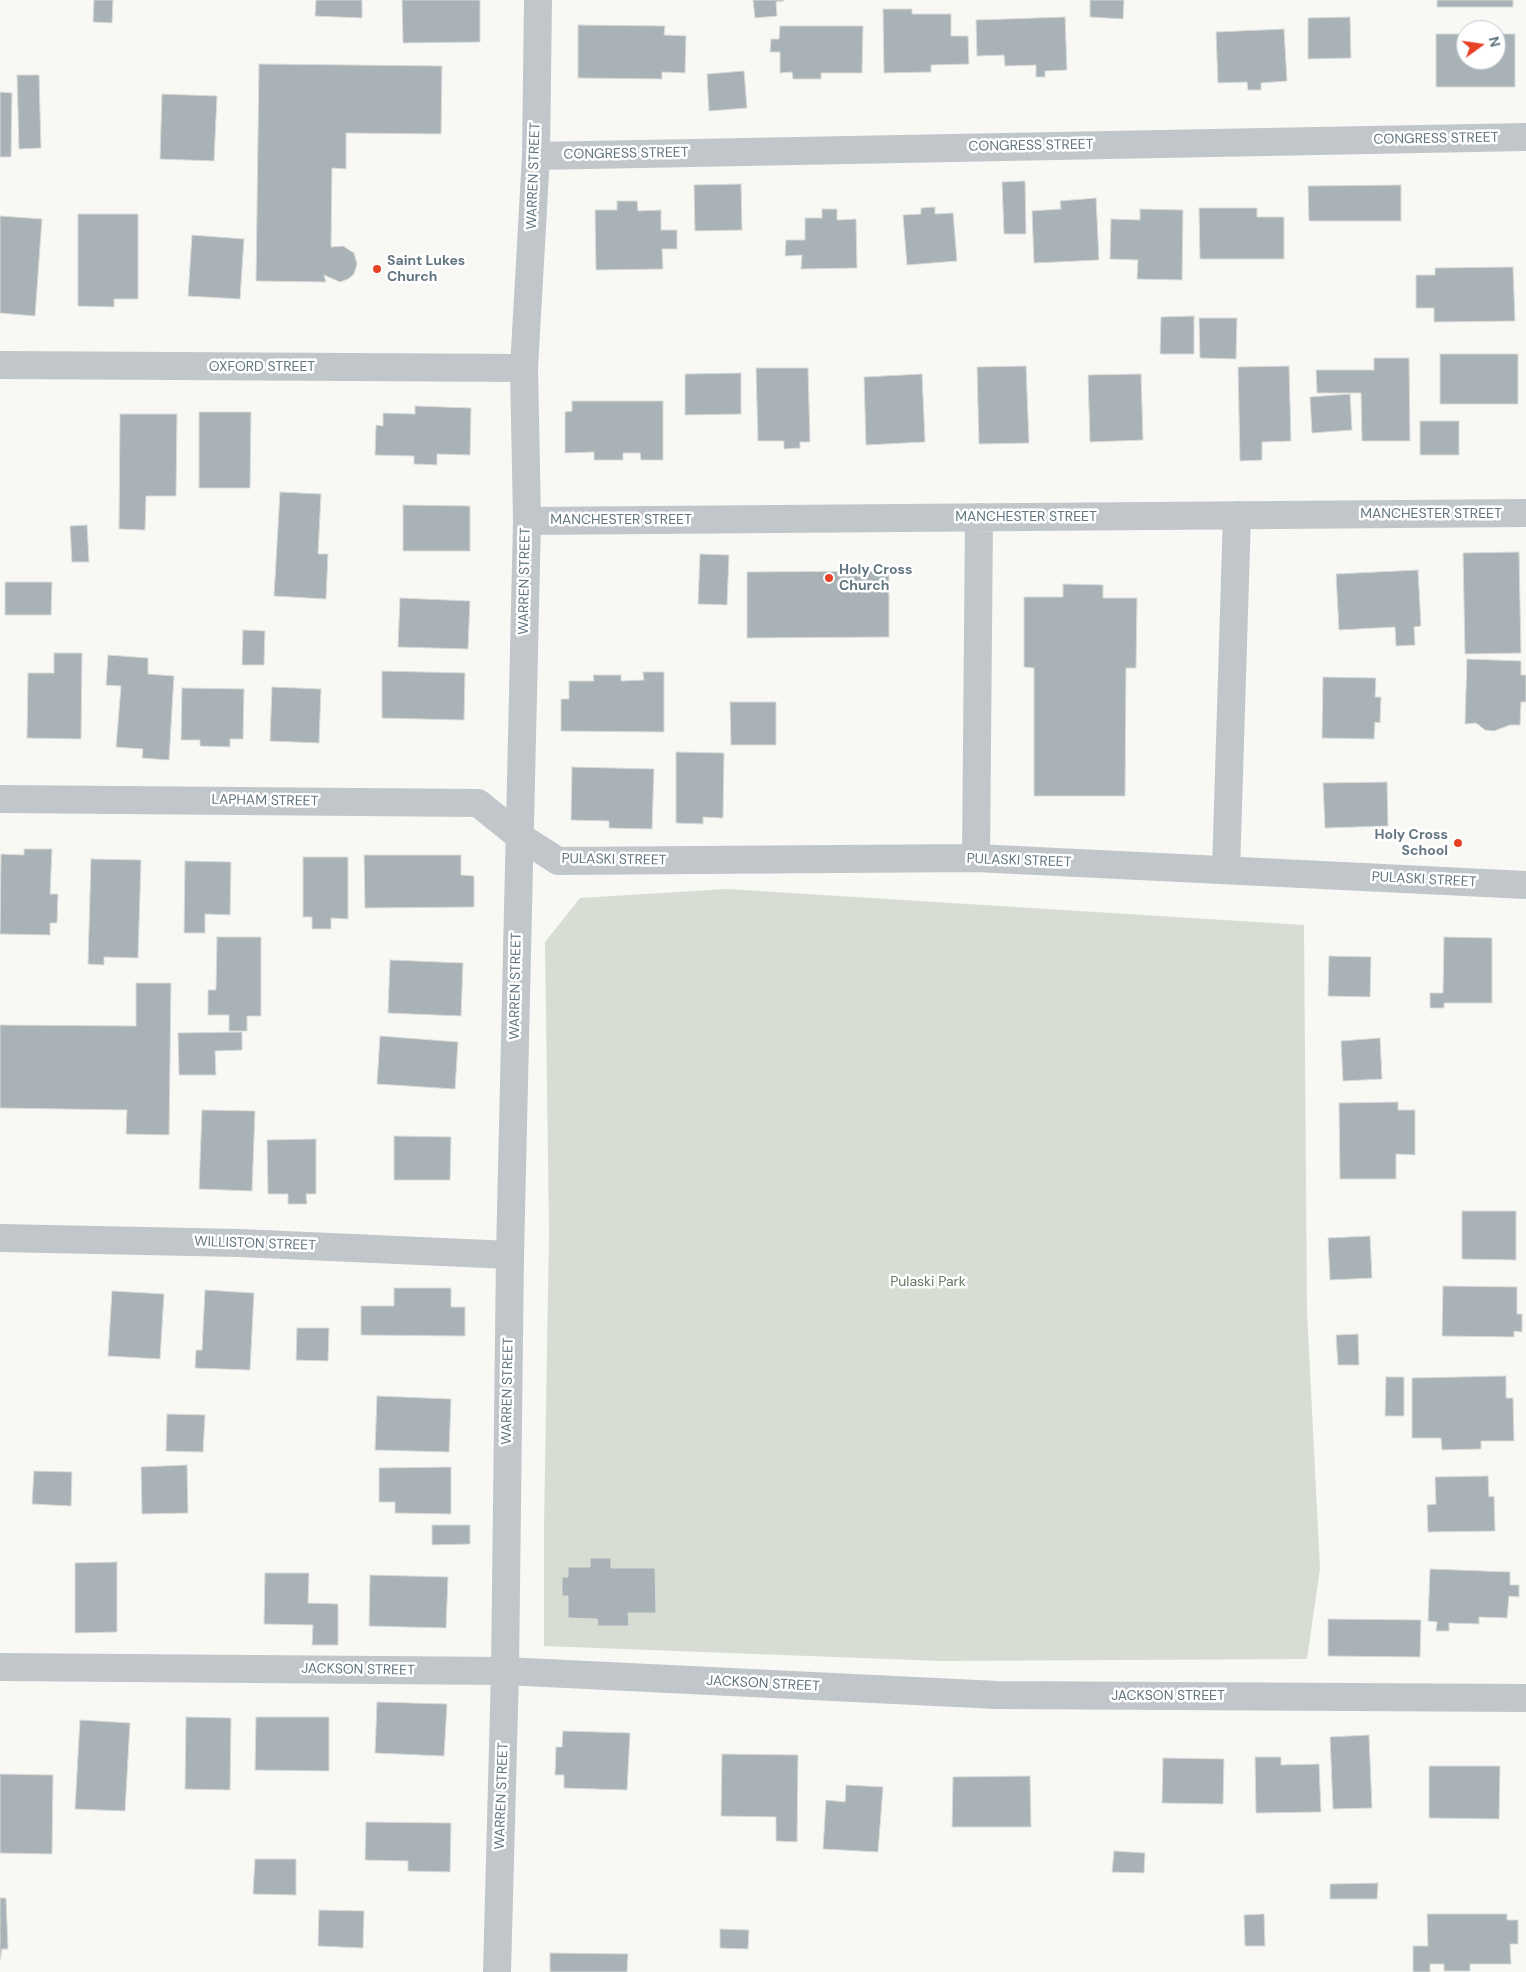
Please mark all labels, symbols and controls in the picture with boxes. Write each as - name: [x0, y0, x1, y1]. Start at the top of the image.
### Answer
- north arrow: [1456, 20, 1506, 70]
- text: N: [1485, 34, 1505, 49]
- street label: WARREN STREET: [524, 122, 544, 230]
- street label: CONGRESS STREET: [1373, 130, 1499, 148]
- street label: CONGRESS STREET: [968, 137, 1094, 155]
- street label: CONGRESS STREET: [563, 145, 689, 163]
- place label: Saint Lukes Church: [387, 253, 465, 286]
- marker: Saint Lukes Church: [371, 263, 383, 275]
- street label: OXFORD STREET: [209, 359, 315, 375]
- street label: MANCHESTER STREET: [1360, 506, 1502, 522]
- street label: MANCHESTER STREET: [955, 509, 1097, 525]
- street label: MANCHESTER STREET: [550, 512, 692, 528]
- street label: WARREN STREET: [516, 527, 534, 635]
- place label: Holy Cross Church: [839, 562, 912, 594]
- marker: Holy Cross Church: [823, 572, 835, 584]
- street label: LAPHAM STREET: [211, 792, 319, 810]
- place label: Holy Cross School: [1375, 827, 1448, 860]
- marker: Holy Cross School: [1452, 837, 1464, 849]
- street label: PULASKI STREET: [561, 851, 667, 869]
- street label: PULASKI STREET: [966, 851, 1072, 871]
- street label: PULASKI STREET: [1371, 869, 1477, 891]
- street label: WARREN STREET: [507, 932, 525, 1040]
- street label: WILLISTON STREET: [194, 1233, 316, 1255]
- park label: Pulaski Park: [890, 1274, 966, 1290]
- street label: WARREN STREET: [499, 1337, 517, 1445]
- street label: JACKSON STREET: [301, 1661, 415, 1679]
- street label: JACKSON STREET: [706, 1673, 820, 1695]
- street label: JACKSON STREET: [1111, 1688, 1225, 1704]
- street label: WARREN STREET: [492, 1742, 512, 1850]

